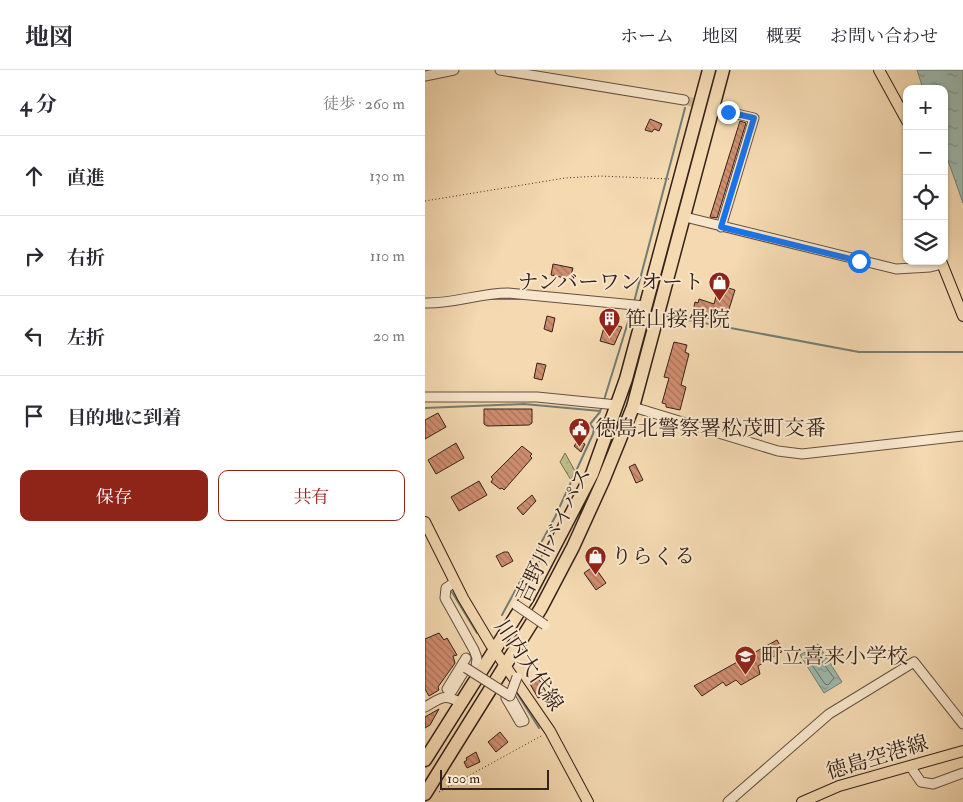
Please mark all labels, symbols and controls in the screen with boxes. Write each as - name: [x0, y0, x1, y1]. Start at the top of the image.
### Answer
- text: 地図: [25, 22, 73, 53]
- text: ホーム: [620, 25, 674, 48]
- text: 地図: [702, 25, 738, 48]
- text: 概要: [766, 25, 802, 48]
- text: お問い合わせ: [830, 25, 938, 48]
- map controls: [903, 85, 948, 265]
- button: +: [903, 85, 948, 130]
- text: 4 分: [20, 91, 57, 118]
- text: 徒歩 · 260 m: [323, 94, 405, 114]
- route end: [717, 101, 740, 124]
- button: −: [903, 130, 948, 175]
- icon: ahead: [20, 162, 48, 190]
- text: 直進: [67, 166, 105, 190]
- text: 130 m: [369, 166, 405, 186]
- button: locate: [903, 175, 948, 220]
- button: layers: [903, 220, 948, 265]
- icon: right: [20, 242, 48, 270]
- text: 右折: [67, 246, 105, 270]
- text: 110 m: [370, 246, 405, 266]
- route start: [848, 250, 871, 273]
- place label: ナンバーワンオート: [518, 269, 704, 296]
- shop icon: ナンバーワンオート: [708, 270, 732, 301]
- place label: 笹山接骨院: [625, 306, 730, 333]
- building icon: 笹山接骨院: [597, 307, 621, 338]
- icon: left: [20, 322, 48, 350]
- text: 左折: [67, 326, 105, 350]
- text: 20 m: [373, 326, 405, 346]
- icon: arrive: [20, 402, 48, 430]
- text: 目的地に到着: [67, 406, 181, 430]
- place label: 徳島北警察署松茂町交番: [595, 415, 826, 442]
- public building icon: 徳島北警察署松茂町交番: [567, 416, 591, 447]
- street label: 吉野川バイパス: [509, 463, 598, 607]
- button: 保存: [20, 470, 208, 521]
- button: 共有: [218, 470, 405, 521]
- place label: りらくる: [611, 543, 695, 570]
- shop icon: りらくる: [583, 544, 607, 575]
- street label: 川内大代線: [488, 614, 569, 716]
- place label: 町立喜来小学校: [761, 643, 908, 670]
- school or university icon: 町立喜来小学校: [733, 644, 757, 675]
- street label: 徳島空港線: [823, 729, 931, 786]
- scale bar: [440, 767, 549, 790]
- text: 100 m: [447, 770, 480, 787]

